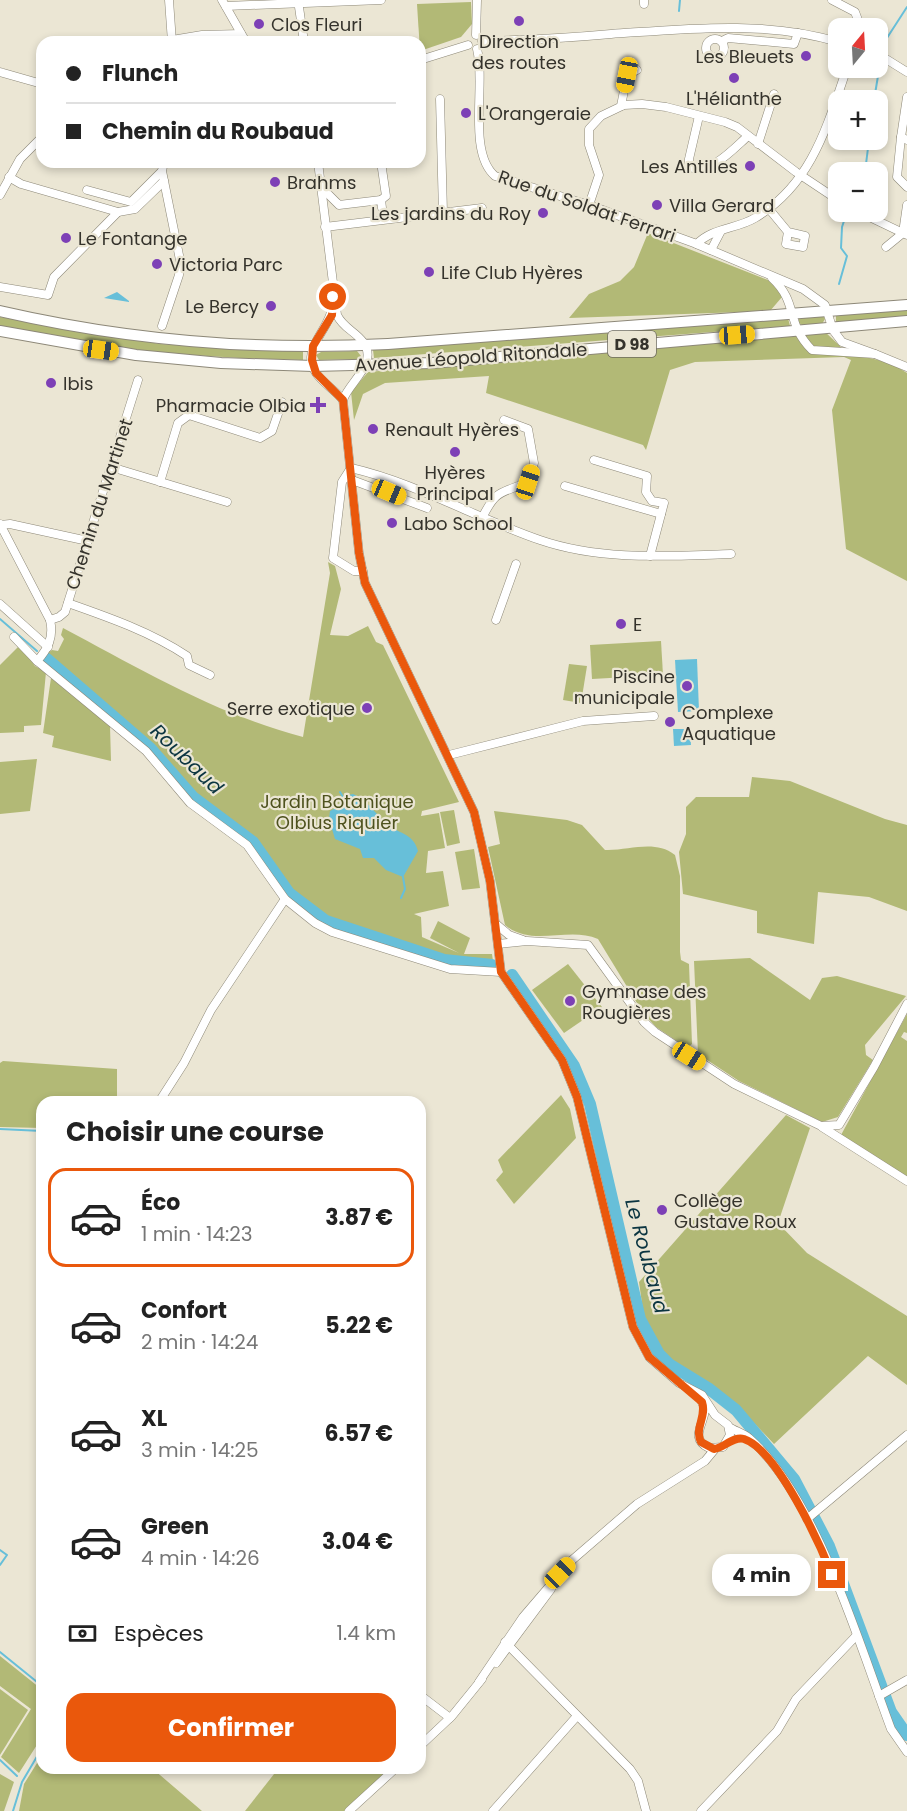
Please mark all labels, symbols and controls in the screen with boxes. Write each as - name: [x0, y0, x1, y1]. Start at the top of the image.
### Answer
- place label: Clos Fleuri: [271, 12, 362, 37]
- marker: Direction des routes: [512, 14, 526, 28]
- marker: Clos Fleuri: [252, 17, 266, 31]
- north arrow: [828, 18, 888, 78]
- map controls: [828, 18, 888, 222]
- place label: Direction des routes: [472, 29, 566, 75]
- place label: Les Bleuets: [696, 44, 794, 69]
- marker: Les Bleuets: [799, 49, 813, 63]
- car: [615, 56, 639, 94]
- text: Flunch: [102, 58, 178, 89]
- marker: L'Hélianthe: [727, 71, 741, 85]
- place label: L'Hélianthe: [686, 86, 782, 111]
- button: +: [828, 90, 888, 150]
- place label: L'Orangeraie: [478, 101, 591, 126]
- marker: L'Orangeraie: [459, 106, 473, 120]
- text: Chemin du Roubaud: [102, 116, 334, 147]
- place label: Les Antilles: [641, 154, 738, 179]
- marker: Les Antilles: [743, 159, 757, 173]
- button: −: [828, 162, 888, 222]
- street label: Rue du Soldat Ferrari: [495, 164, 679, 248]
- place label: Brahms: [287, 170, 356, 195]
- marker: Brahms: [268, 175, 282, 189]
- place label: Villa Gerard: [669, 193, 774, 218]
- marker: Villa Gerard: [650, 198, 664, 212]
- place label: Les jardins du Roy: [371, 201, 531, 226]
- marker: Les jardins du Roy: [536, 206, 550, 220]
- place label: Le Fontange: [78, 226, 187, 251]
- marker: Le Fontange: [59, 231, 73, 245]
- place label: Victoria Parc: [169, 252, 283, 277]
- marker: Victoria Parc: [150, 257, 164, 271]
- place label: Life Club Hyères: [441, 260, 583, 285]
- marker: Life Club Hyères: [422, 265, 436, 279]
- route start: [319, 283, 346, 310]
- place label: Le Bercy: [185, 294, 259, 319]
- marker: Le Bercy: [264, 299, 278, 313]
- car: [718, 325, 756, 345]
- road number: D 98: [608, 331, 656, 357]
- street label: Avenue Léopold Ritondale: [354, 336, 588, 378]
- car: [82, 339, 120, 361]
- place label: Ibis: [63, 371, 93, 396]
- marker: Ibis: [44, 376, 58, 390]
- place label: Pharmacie Olbia: [156, 393, 306, 418]
- marker: Pharmacie Olbia: [311, 398, 325, 412]
- street label: Chemin du Martinet: [59, 415, 139, 593]
- place label: Renault Hyères: [385, 417, 519, 442]
- marker: Renault Hyères: [366, 422, 380, 436]
- marker: Hyères Principal: [448, 445, 462, 459]
- place label: Hyères Principal: [416, 460, 494, 506]
- car: [514, 462, 542, 502]
- car: [369, 477, 409, 507]
- place label: Labo School: [404, 511, 513, 536]
- marker: Labo School: [385, 516, 399, 530]
- place label: E: [633, 612, 642, 637]
- marker: E: [614, 617, 628, 631]
- place label: Piscine municipale: [574, 664, 675, 710]
- marker: Piscine municipale: [680, 679, 694, 693]
- place label: Serre exotique: [227, 696, 355, 721]
- place label: Complexe Aquatique: [682, 700, 776, 746]
- marker: Serre exotique: [360, 701, 374, 715]
- marker: Complexe Aquatique: [663, 715, 677, 729]
- water label: Roubaud: [144, 717, 230, 801]
- park label: Jardin Botanique Olbius Riquier: [260, 789, 414, 835]
- place label: Gymnase des Rougières: [582, 979, 706, 1025]
- marker: Gymnase des Rougières: [563, 994, 577, 1008]
- car: [669, 1039, 709, 1073]
- text: Choisir une course: [66, 1113, 324, 1150]
- text: Éco: [141, 1187, 180, 1218]
- place label: Collège Gustave Roux: [674, 1188, 797, 1234]
- icon: car: [69, 1191, 123, 1245]
- water label: Le Roubaud: [618, 1195, 676, 1317]
- text: 3.87 €: [325, 1202, 393, 1233]
- marker: Collège Gustave Roux: [655, 1203, 669, 1217]
- text: 1 min · 14:23: [141, 1220, 253, 1248]
- text: Confort: [141, 1295, 227, 1326]
- icon: car: [69, 1299, 123, 1353]
- text: 5.22 €: [325, 1310, 393, 1341]
- text: 2 min · 14:24: [141, 1328, 258, 1356]
- text: XL: [141, 1403, 167, 1434]
- icon: car: [69, 1407, 123, 1461]
- text: 6.57 €: [325, 1418, 393, 1449]
- text: 3 min · 14:25: [141, 1436, 259, 1464]
- text: Green: [141, 1511, 209, 1542]
- icon: car: [69, 1515, 123, 1569]
- text: 3.04 €: [322, 1526, 393, 1557]
- text: 4 min · 14:26: [141, 1544, 260, 1572]
- car: [541, 1554, 579, 1592]
- callout: 4 min: [712, 1554, 811, 1596]
- text: 4 min: [732, 1561, 791, 1589]
- route end: [818, 1561, 845, 1588]
- icon: cash: [66, 1617, 99, 1650]
- text: Espèces: [114, 1618, 204, 1649]
- text: 1.4 km: [337, 1619, 396, 1647]
- button: Confirmer: [66, 1693, 396, 1762]

